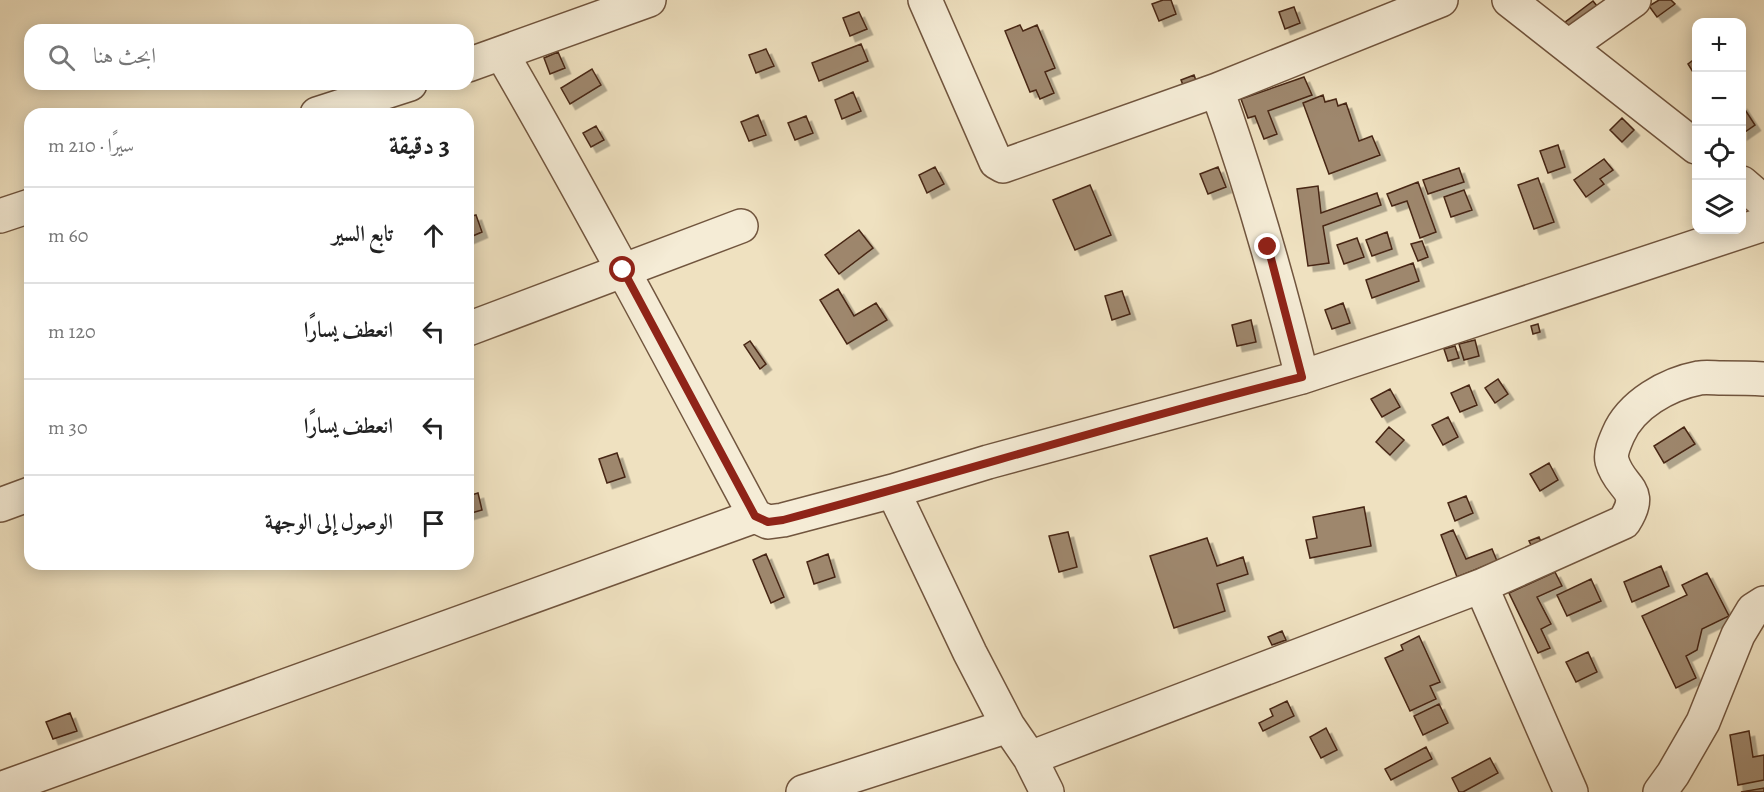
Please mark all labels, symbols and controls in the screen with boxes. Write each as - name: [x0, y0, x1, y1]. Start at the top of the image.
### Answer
- map controls: [1692, 18, 1746, 234]
- button: +: [1692, 18, 1746, 72]
- search box: [24, 24, 474, 90]
- icon: search: [45, 41, 78, 74]
- text: ابحث هنا: [93, 41, 156, 71]
- button: −: [1692, 72, 1746, 126]
- button: locate: [1692, 126, 1746, 180]
- text: 3 دقيقة: [389, 128, 450, 163]
- text: سيرًا · 210 m: [48, 132, 134, 159]
- button: layers: [1692, 180, 1746, 234]
- text: تابع السير: [332, 219, 393, 249]
- icon: ahead: [417, 219, 450, 252]
- text: 60 m: [48, 222, 89, 249]
- route end: [1254, 233, 1280, 259]
- route start: [609, 256, 635, 282]
- text: انعطف يسارًا: [304, 315, 393, 345]
- icon: left: [417, 315, 450, 348]
- text: 120 m: [48, 318, 96, 345]
- text: انعطف يسارًا: [304, 411, 393, 441]
- icon: left: [417, 411, 450, 444]
- text: 30 m: [48, 414, 88, 441]
- text: الوصول إلى الوجهة: [265, 507, 393, 537]
- icon: arrive: [417, 507, 450, 540]

